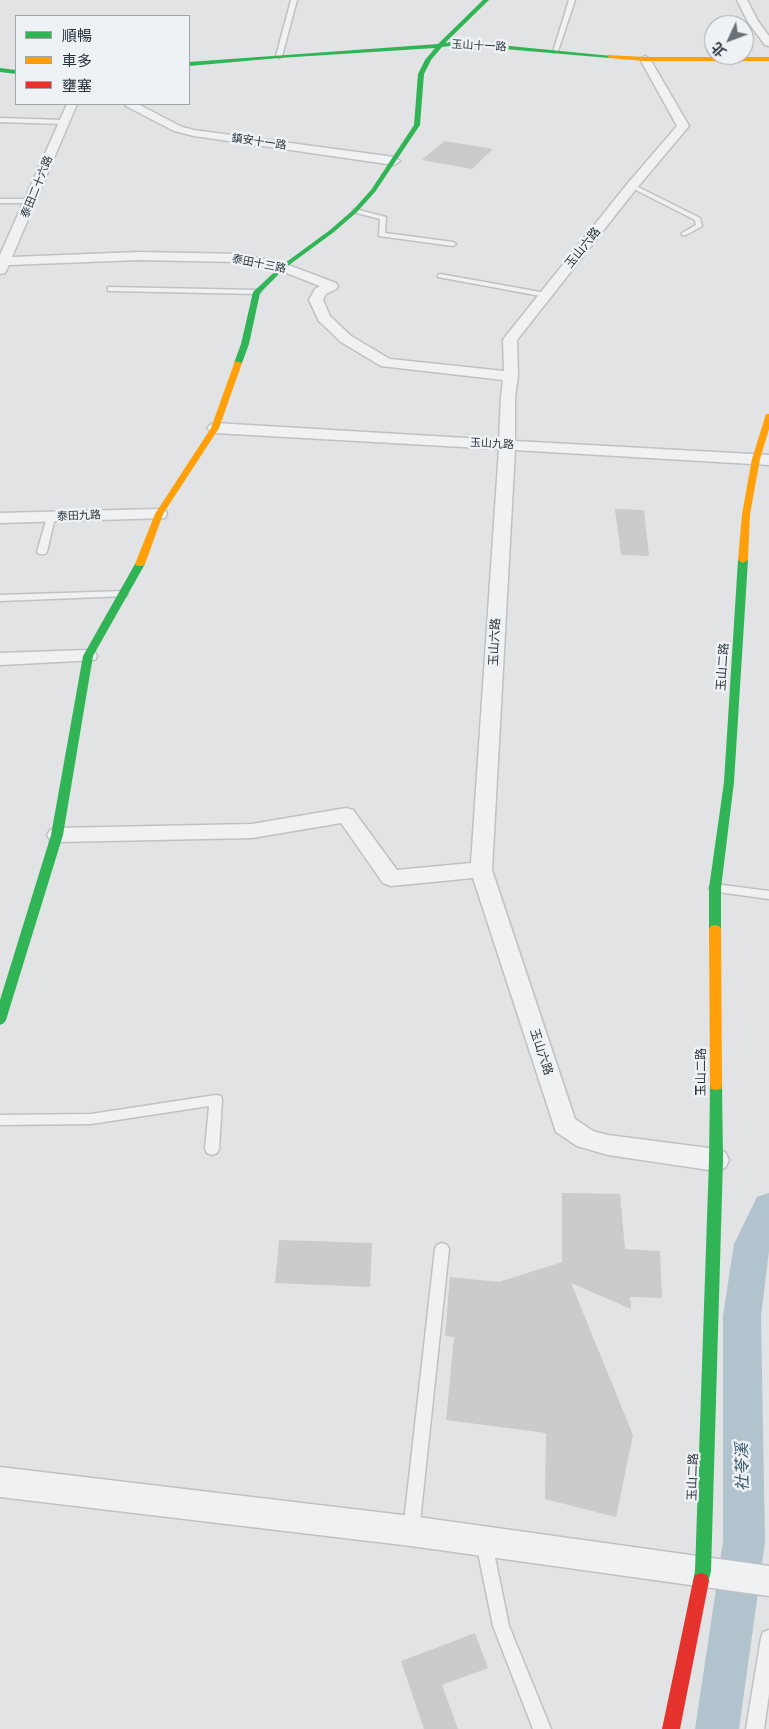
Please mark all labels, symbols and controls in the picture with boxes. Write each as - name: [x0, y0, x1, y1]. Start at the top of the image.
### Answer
- legend: [15, 15, 190, 105]
- north arrow: [704, 15, 754, 65]
- text: 順暢: [62, 26, 92, 45]
- street label: 玉山十一路: [451, 38, 507, 54]
- text: 北: [707, 38, 730, 61]
- text: 車多: [62, 51, 92, 70]
- text: 壅塞: [62, 76, 92, 95]
- street label: 鎮安十一路: [231, 132, 287, 152]
- street label: 泰田二十六路: [19, 154, 55, 220]
- street label: 玉山六路: [562, 225, 604, 271]
- street label: 泰田十三路: [231, 252, 287, 276]
- street label: 玉山九路: [470, 436, 514, 452]
- street label: 泰田九路: [57, 509, 101, 523]
- street label: 玉山六路: [487, 618, 503, 666]
- street label: 玉山二路: [714, 643, 732, 691]
- street label: 玉山六路: [527, 1027, 555, 1077]
- street label: 玉山二路: [695, 1048, 709, 1096]
- water label: 社苓溪: [733, 1443, 753, 1491]
- street label: 玉山二路: [685, 1453, 701, 1501]

